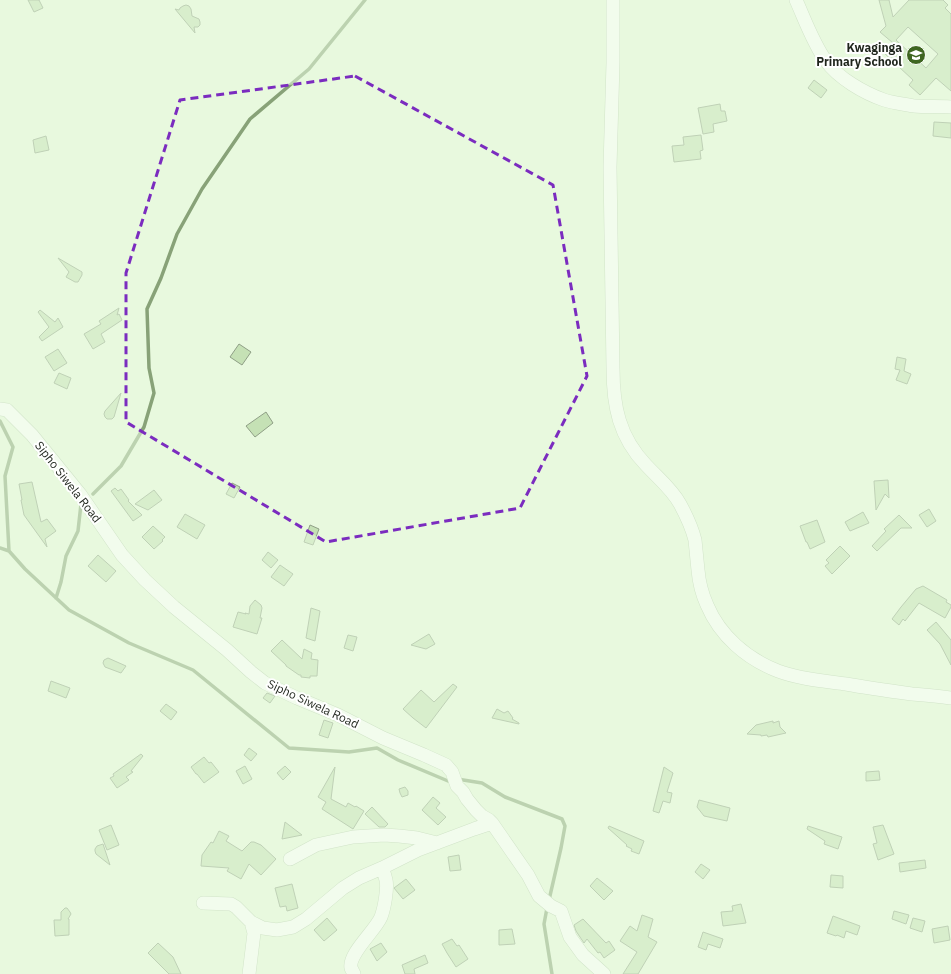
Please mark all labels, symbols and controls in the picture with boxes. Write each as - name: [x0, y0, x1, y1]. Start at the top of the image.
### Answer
- place label: Kwaginga Primary School: [816, 40, 902, 69]
- school or university icon: Kwaginga Primary School: [905, 44, 927, 66]
- street label: Sipho Siwela Road: [32, 438, 105, 525]
- street label: Sipho Siwela Road: [265, 676, 361, 731]

